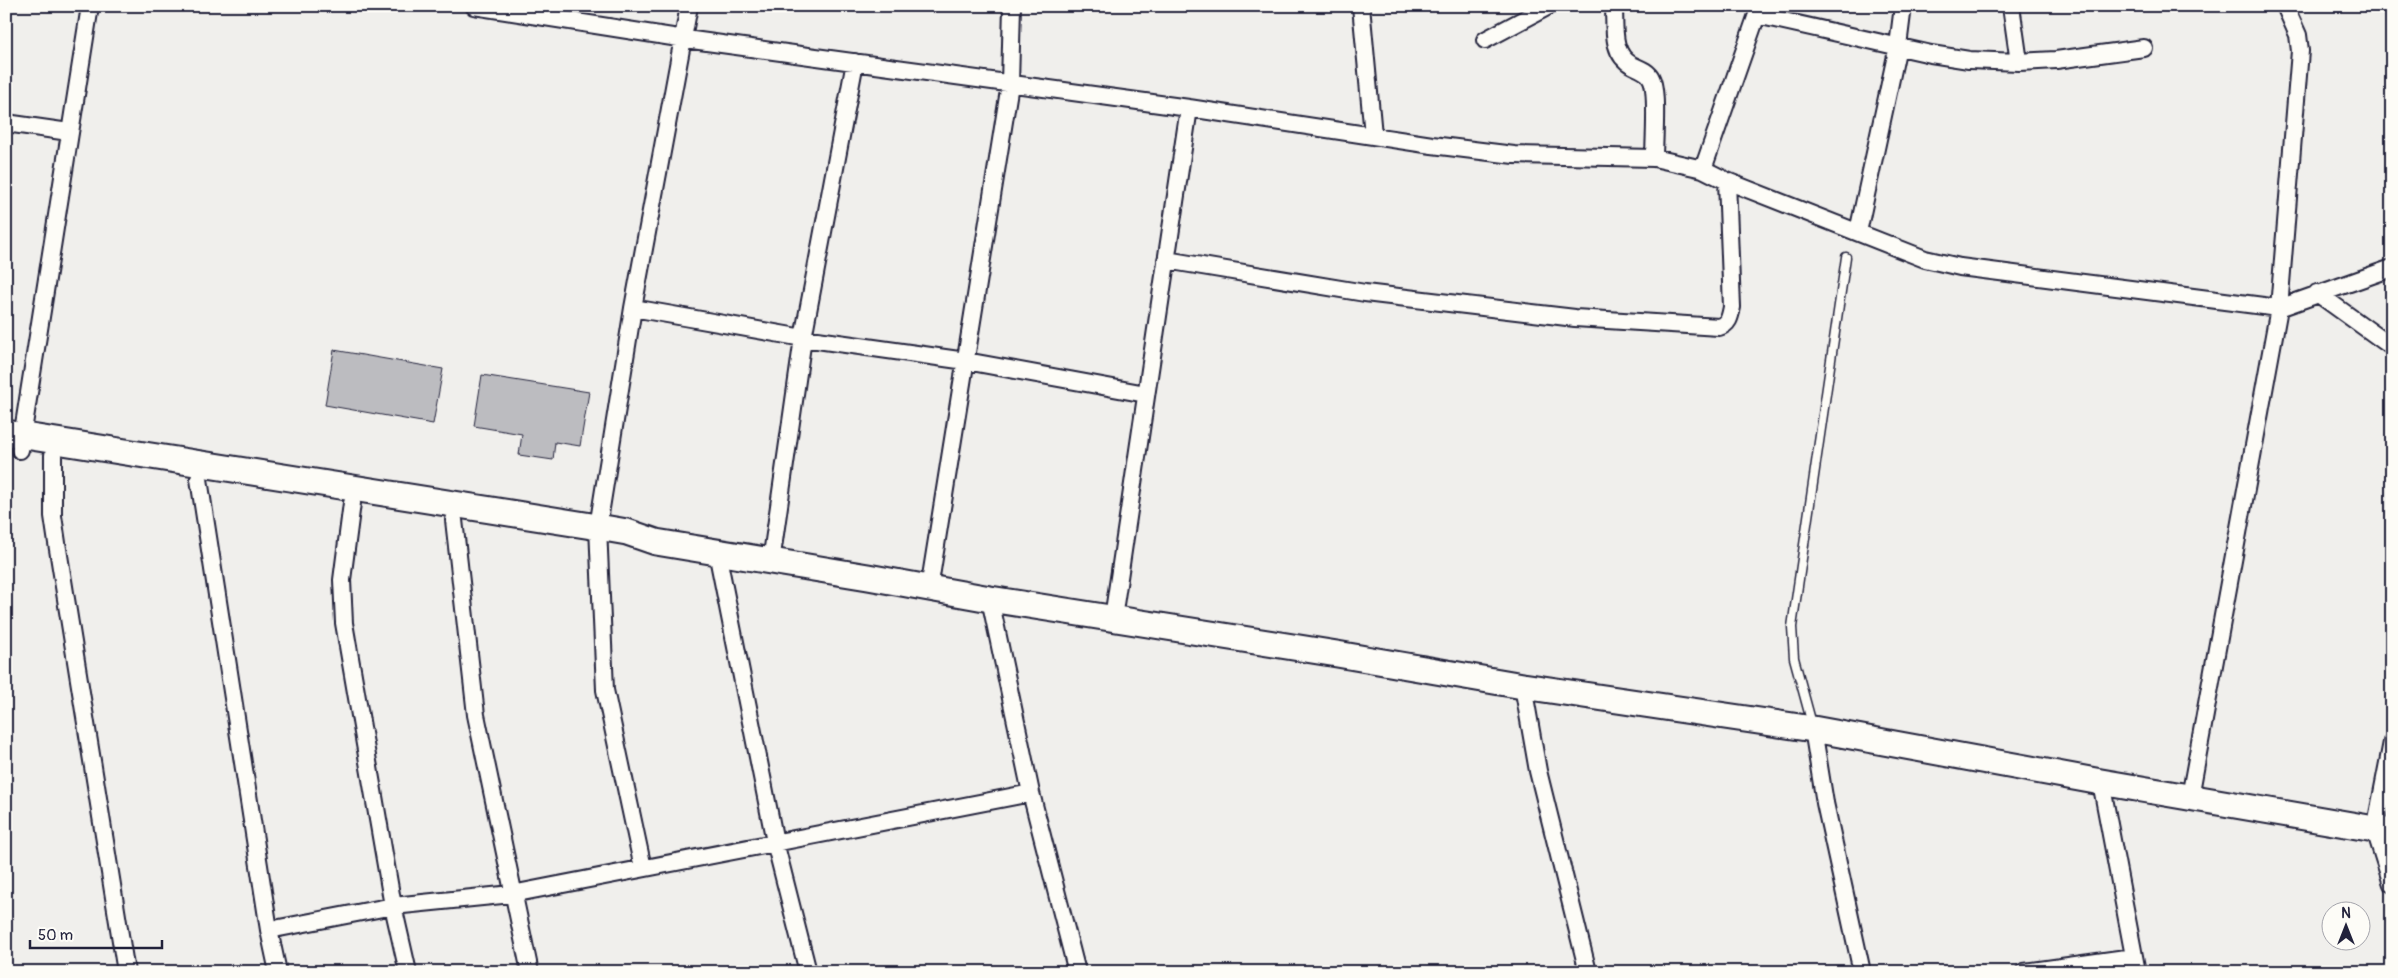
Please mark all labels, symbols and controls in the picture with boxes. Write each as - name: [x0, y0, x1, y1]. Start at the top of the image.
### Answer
- north arrow: [2320, 900, 2370, 950]
- text: N: [2341, 905, 2351, 922]
- scale bar: [30, 918, 162, 950]
- text: 50 m: [38, 926, 73, 945]

